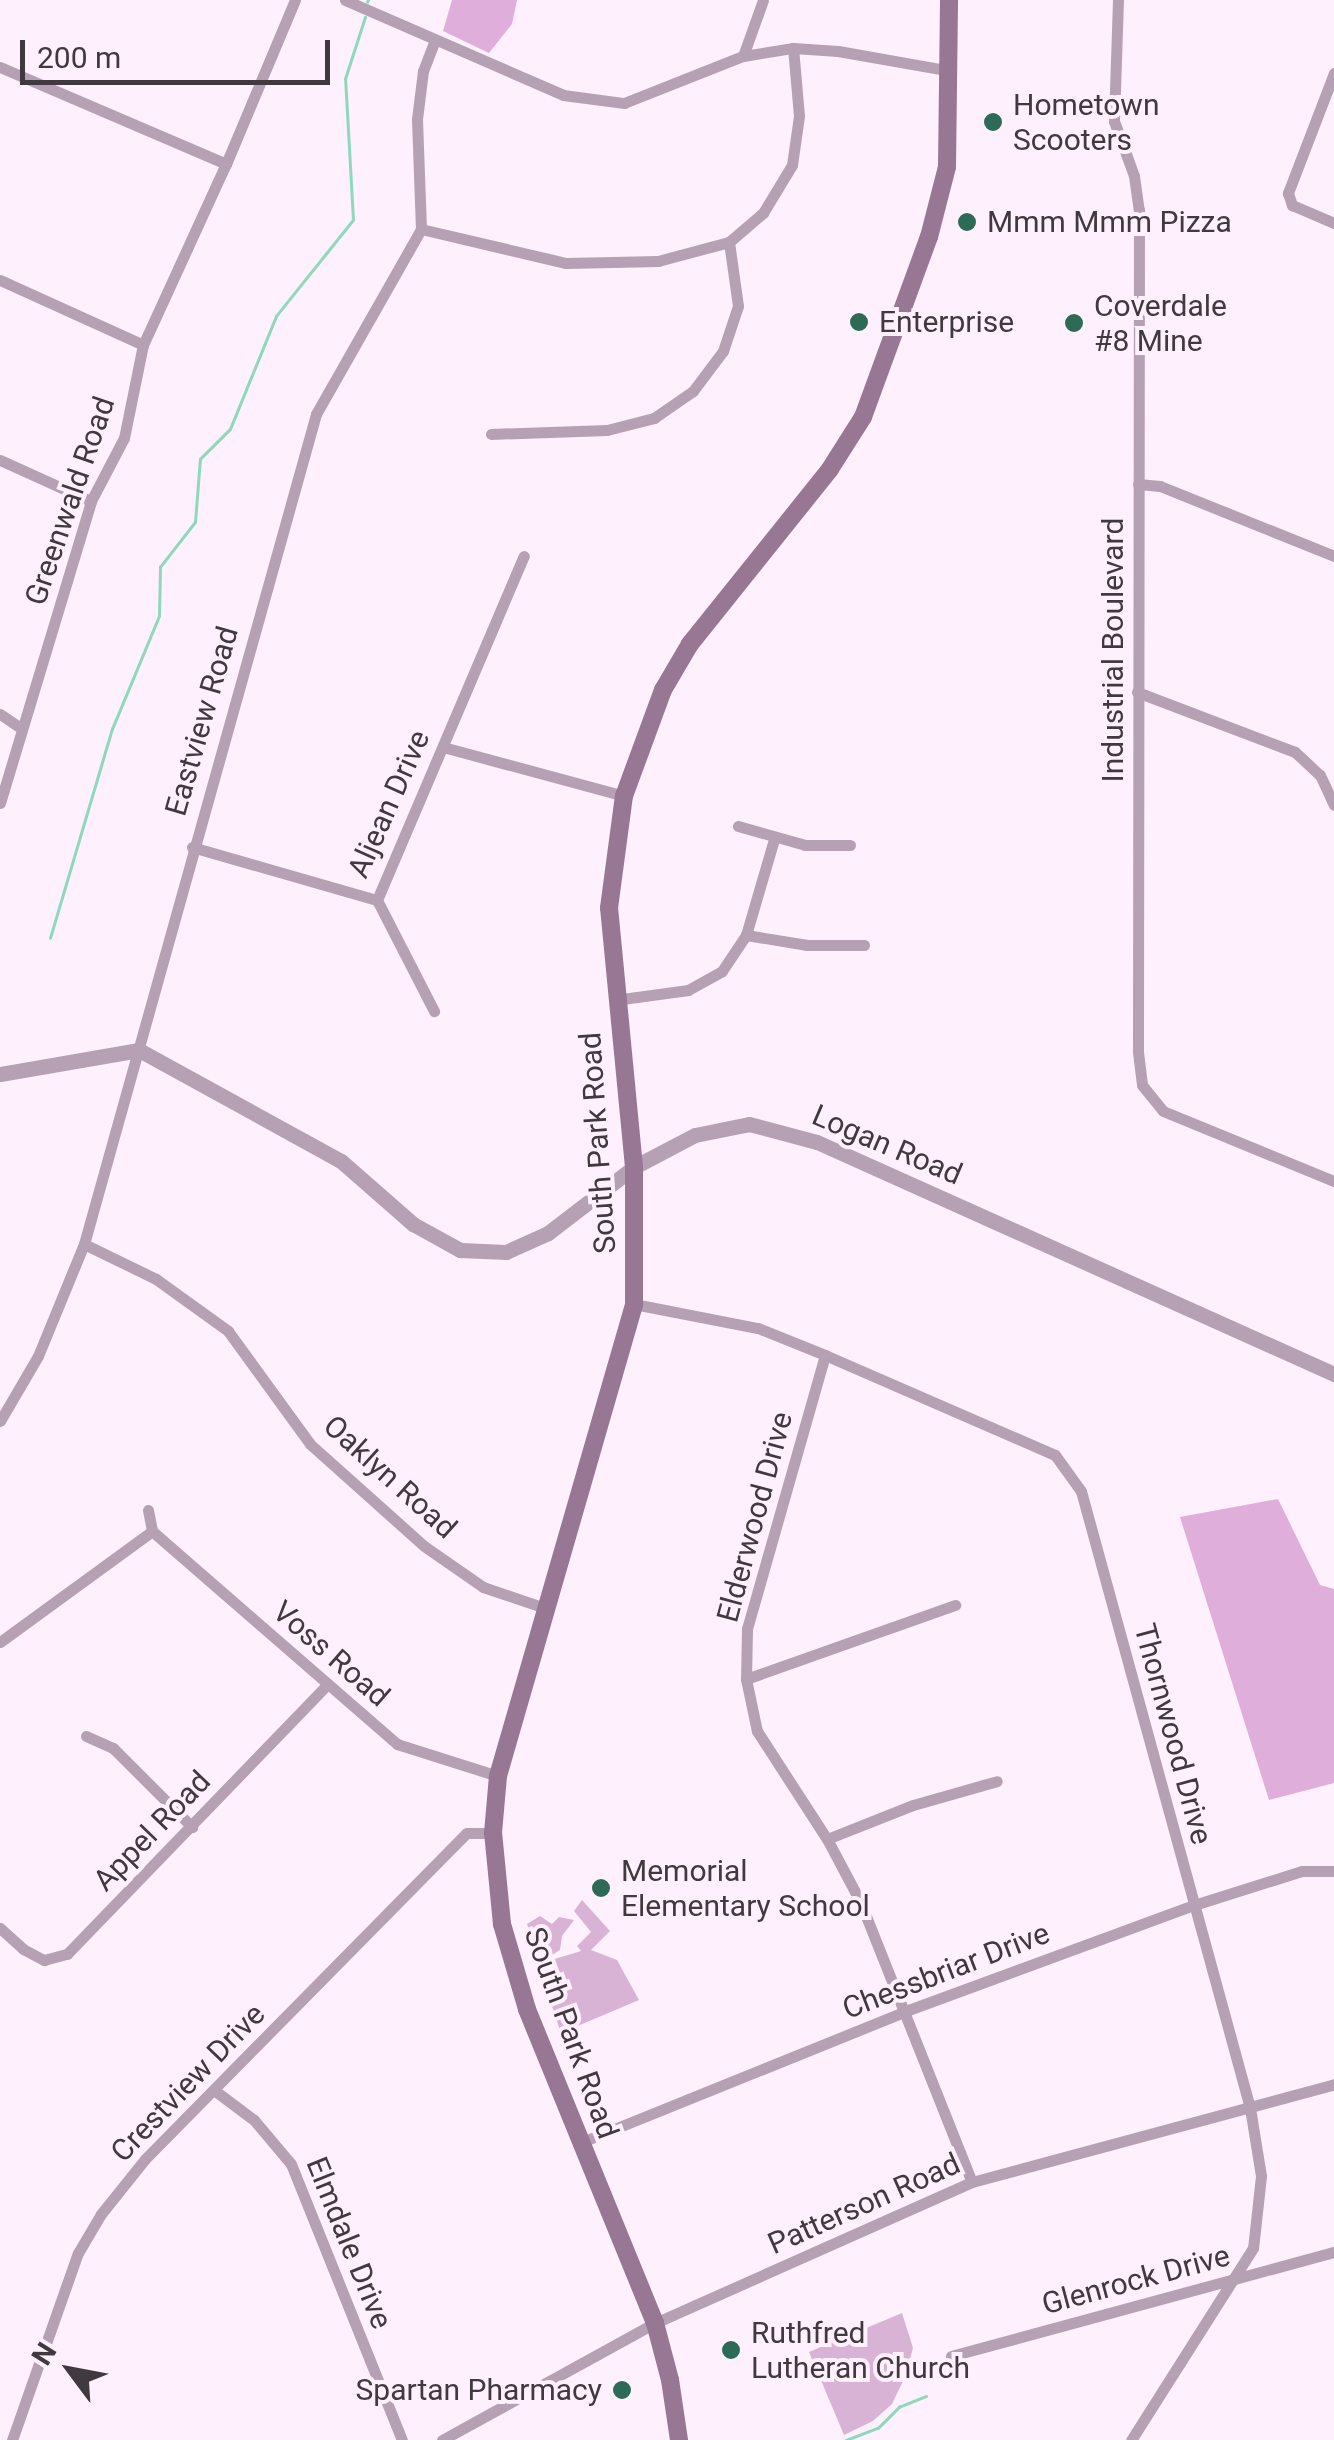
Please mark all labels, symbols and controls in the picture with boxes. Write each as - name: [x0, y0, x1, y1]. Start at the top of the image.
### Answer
- scale bar: [25, 20, 335, 82]
- text: 200 m: [37, 40, 121, 75]
- place label: Hometown Scooters: [1013, 87, 1159, 158]
- marker: Hometown Scooters: [982, 111, 1004, 133]
- place label: Mmm Mmm Pizza: [987, 204, 1232, 240]
- marker: Mmm Mmm Pizza: [956, 211, 978, 233]
- place label: Coverdale #8 Mine: [1094, 288, 1227, 358]
- place label: Enterprise: [879, 304, 1014, 340]
- marker: Enterprise: [848, 311, 870, 333]
- marker: Coverdale #8 Mine: [1063, 312, 1085, 334]
- street label: Greenwald Road: [17, 392, 123, 610]
- street label: Industrial Boulevard: [1095, 518, 1131, 782]
- street label: Eastview Road: [158, 622, 246, 820]
- street label: Aljean Drive: [340, 725, 438, 883]
- street label: South Park Road: [572, 1031, 624, 1255]
- street label: Logan Road: [807, 1097, 967, 1193]
- street label: Oaklyn Road: [316, 1408, 464, 1546]
- street label: Elderwood Drive: [710, 1408, 800, 1626]
- street label: Voss Road: [265, 1594, 397, 1714]
- street label: Thornwood Drive: [1126, 1620, 1220, 1848]
- street label: Appel Road: [86, 1764, 218, 1898]
- place label: Memorial Elementary School: [621, 1853, 870, 1924]
- marker: Memorial Elementary School: [590, 1877, 612, 1899]
- street label: Chessbriar Drive: [838, 1915, 1054, 2027]
- street label: South Park Road: [516, 1923, 626, 2143]
- street label: Crestview Drive: [104, 1996, 272, 2170]
- street label: Patterson Road: [762, 2146, 966, 2262]
- street label: Elmdale Drive: [298, 2152, 400, 2334]
- street label: Glenrock Drive: [1038, 2238, 1234, 2322]
- place label: Ruthfred Lutheran Church: [751, 2315, 970, 2386]
- north arrow: [20, 2320, 120, 2420]
- text: N: [25, 2337, 63, 2371]
- marker: Ruthfred Lutheran Church: [720, 2339, 742, 2361]
- place label: Spartan Pharmacy: [356, 2372, 602, 2408]
- marker: Spartan Pharmacy: [611, 2379, 633, 2401]

